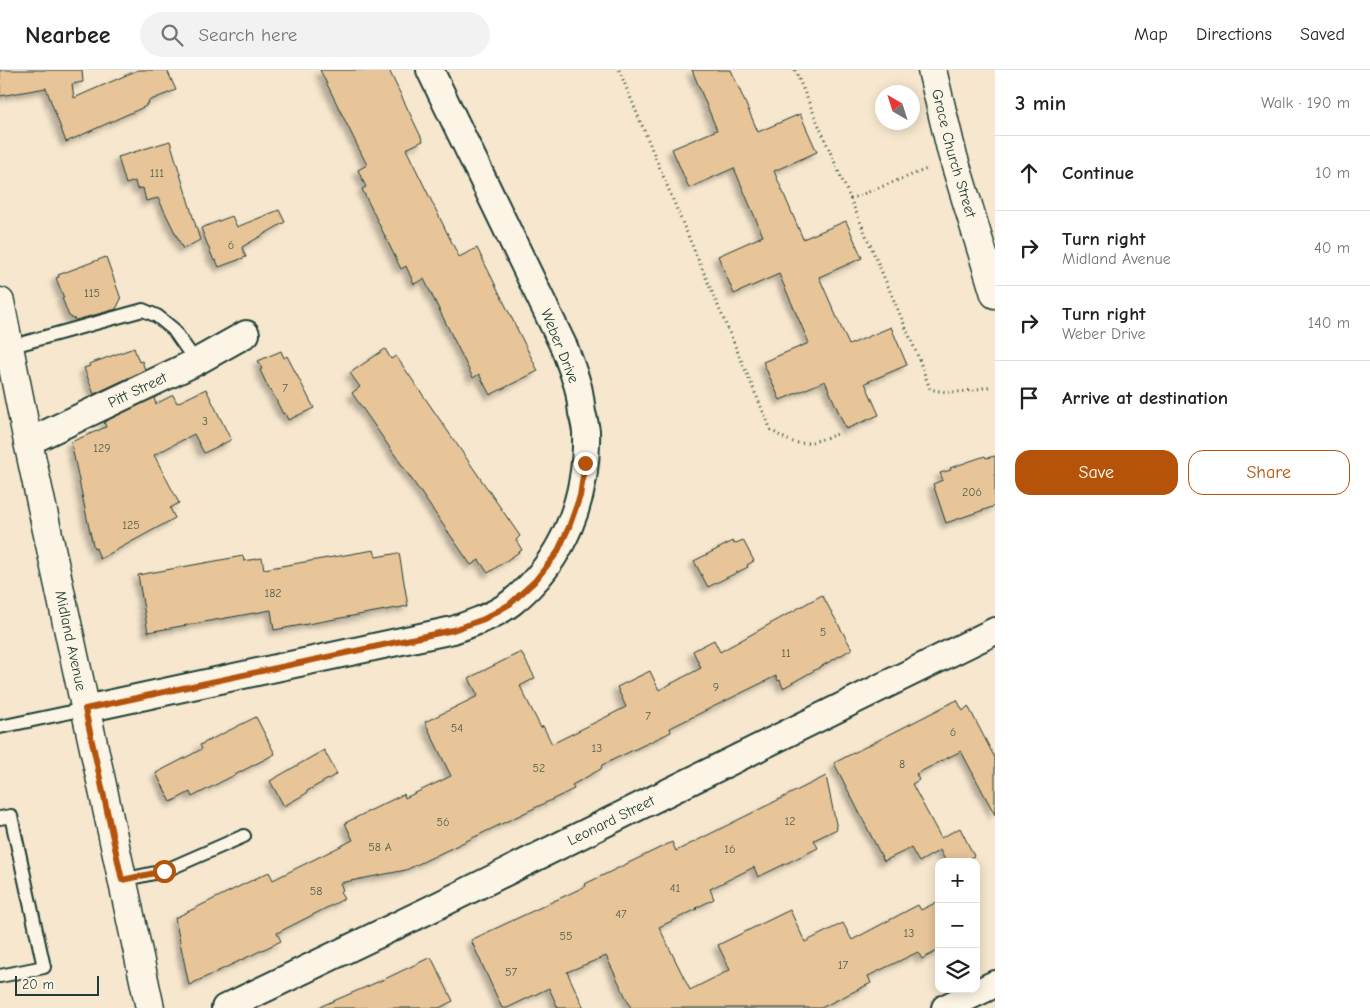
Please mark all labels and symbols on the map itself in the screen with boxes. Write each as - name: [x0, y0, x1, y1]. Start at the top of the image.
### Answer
- north arrow: [875, 85, 920, 130]
- street label: Grace Church Street: [928, 87, 980, 220]
- house number: 111: [150, 166, 164, 180]
- house number: 6: [228, 238, 234, 252]
- house number: 115: [84, 286, 100, 300]
- street label: Weber Drive: [537, 306, 583, 386]
- street label: Pitt Street: [105, 368, 170, 412]
- house number: 7: [282, 381, 288, 395]
- house number: 3: [202, 414, 208, 428]
- house number: 129: [93, 441, 111, 455]
- route end: [574, 452, 597, 475]
- house number: 206: [962, 485, 982, 499]
- house number: 125: [122, 518, 140, 532]
- house number: 182: [264, 586, 282, 600]
- street label: Midland Avenue: [51, 589, 90, 693]
- house number: 5: [820, 625, 826, 639]
- house number: 11: [781, 646, 791, 660]
- house number: 9: [713, 680, 719, 694]
- house number: 7: [645, 709, 651, 723]
- house number: 54: [451, 721, 463, 735]
- house number: 6: [950, 725, 956, 739]
- house number: 13: [592, 741, 602, 755]
- house number: 8: [899, 757, 905, 771]
- house number: 52: [533, 761, 545, 775]
- street label: Leonard Street: [564, 791, 658, 849]
- house number: 12: [784, 814, 796, 828]
- house number: 56: [436, 815, 450, 829]
- house number: 58 A: [368, 840, 392, 854]
- house number: 16: [724, 842, 736, 856]
- route start: [153, 860, 176, 883]
- house number: 41: [670, 881, 681, 895]
- house number: 58: [310, 884, 322, 898]
- house number: 47: [615, 907, 627, 921]
- house number: 13: [904, 926, 914, 940]
- house number: 55: [559, 929, 573, 943]
- house number: 17: [838, 958, 849, 972]
- house number: 57: [505, 965, 517, 979]
- scale bar: [15, 973, 99, 996]

